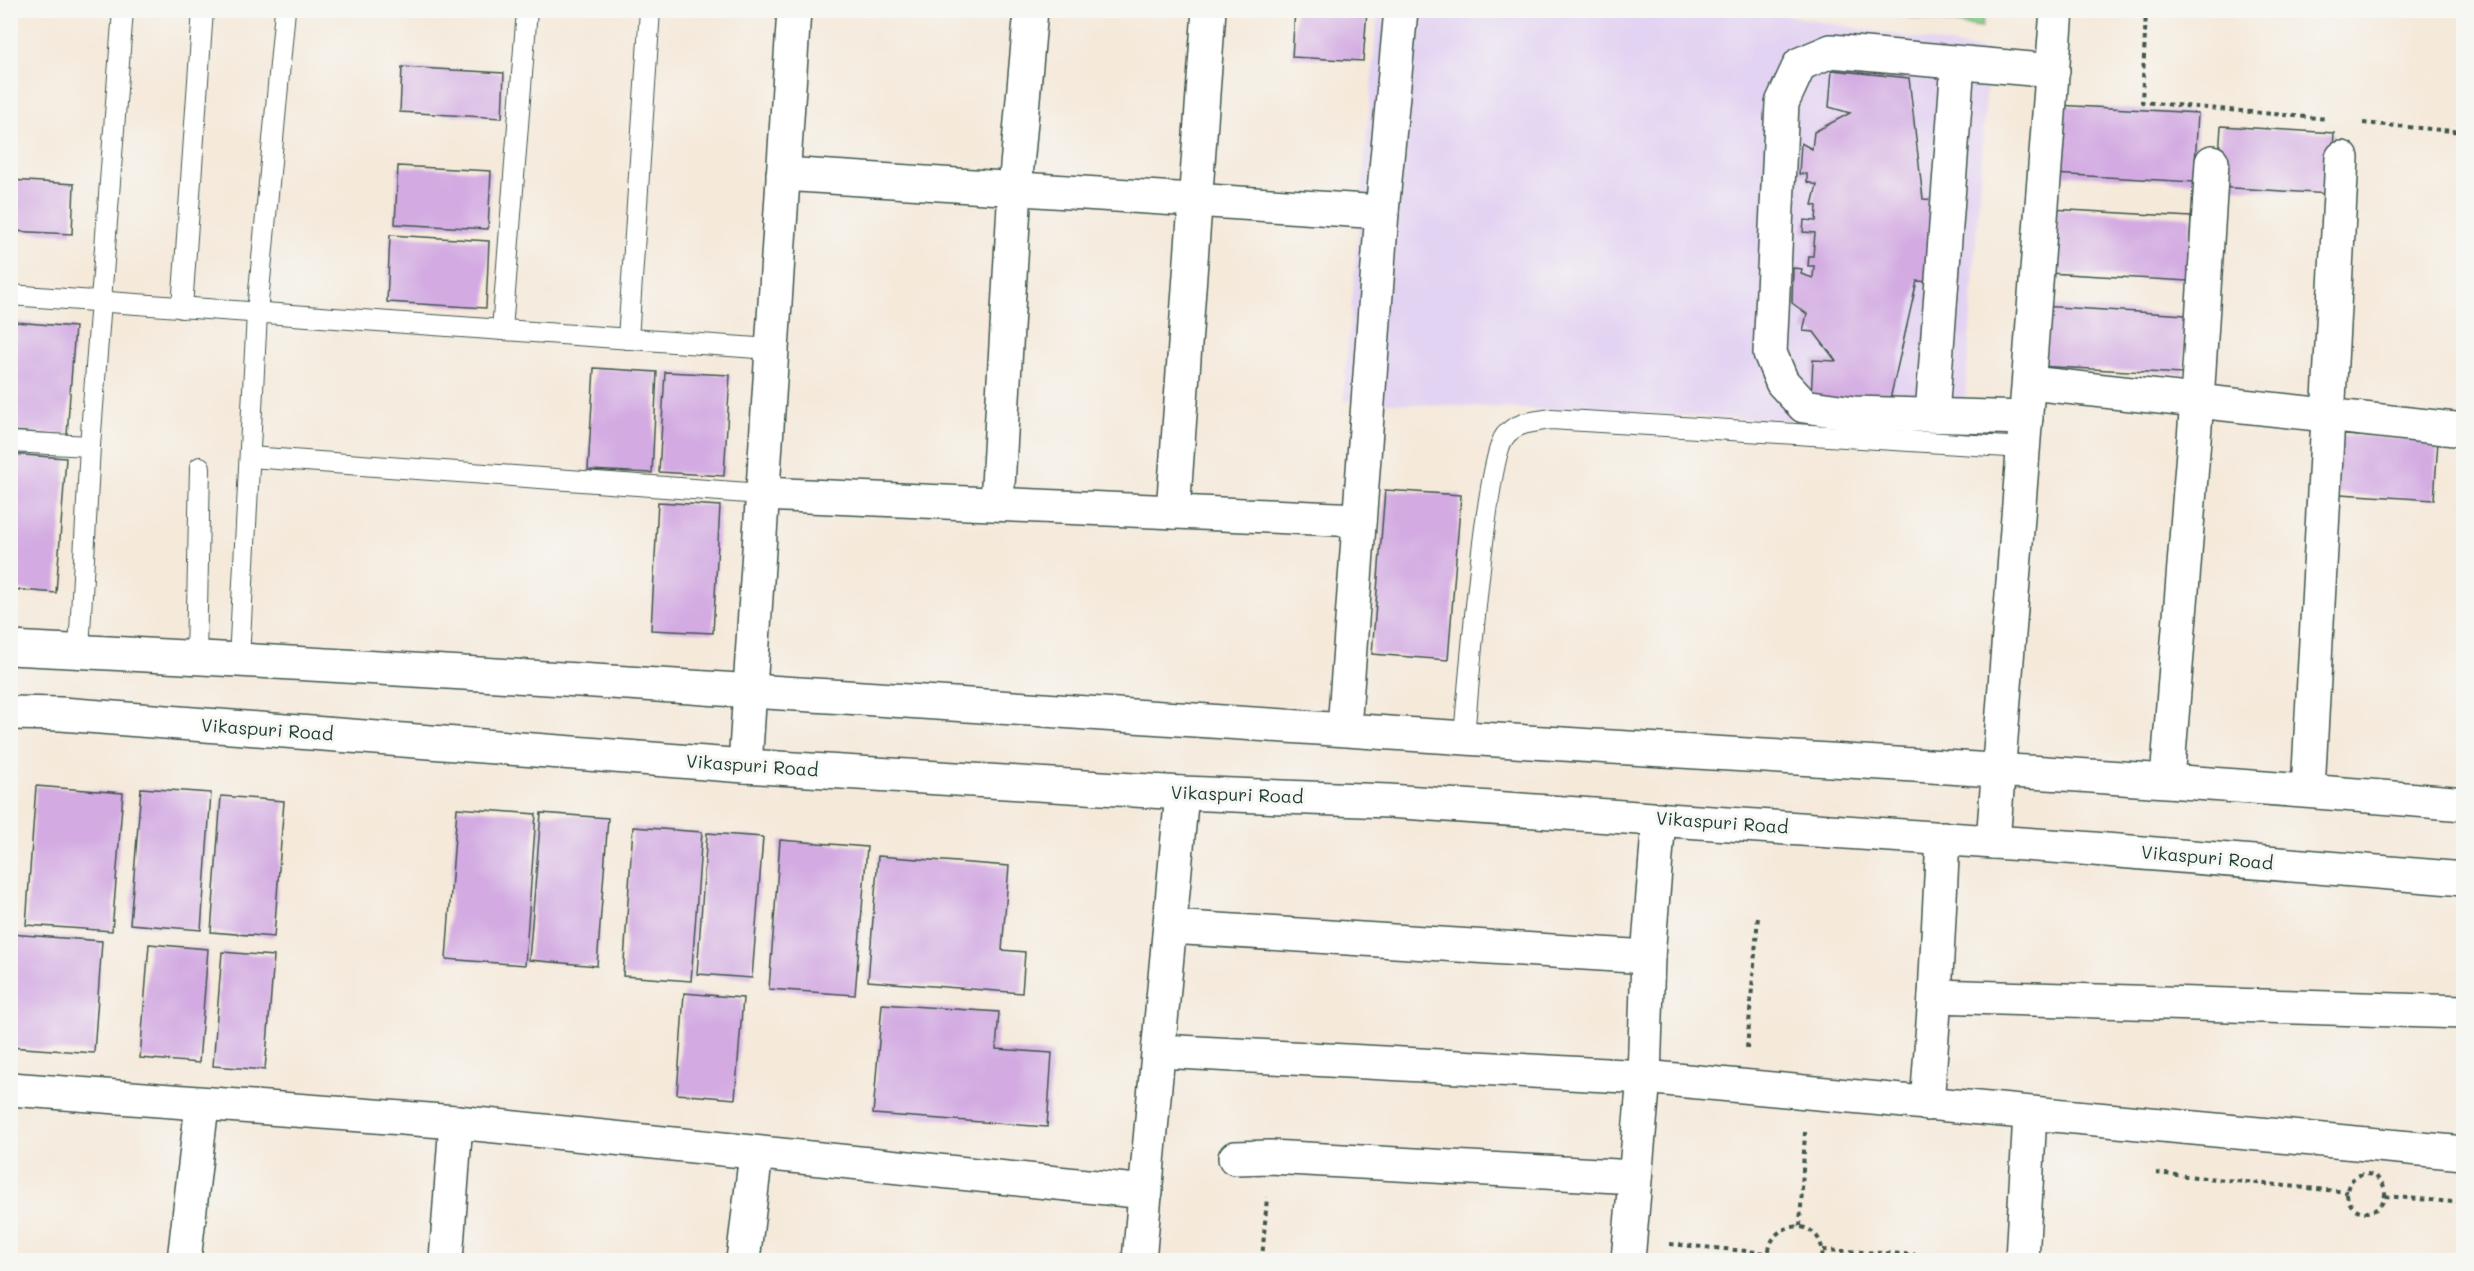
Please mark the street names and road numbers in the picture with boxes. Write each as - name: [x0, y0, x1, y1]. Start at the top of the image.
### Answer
- street label: Vikaspuri Road: [200, 712, 334, 746]
- street label: Vikaspuri Road: [685, 748, 819, 782]
- street label: Vikaspuri Road: [1170, 780, 1304, 808]
- street label: Vikaspuri Road: [1655, 805, 1789, 839]
- street label: Vikaspuri Road: [2140, 839, 2274, 875]

